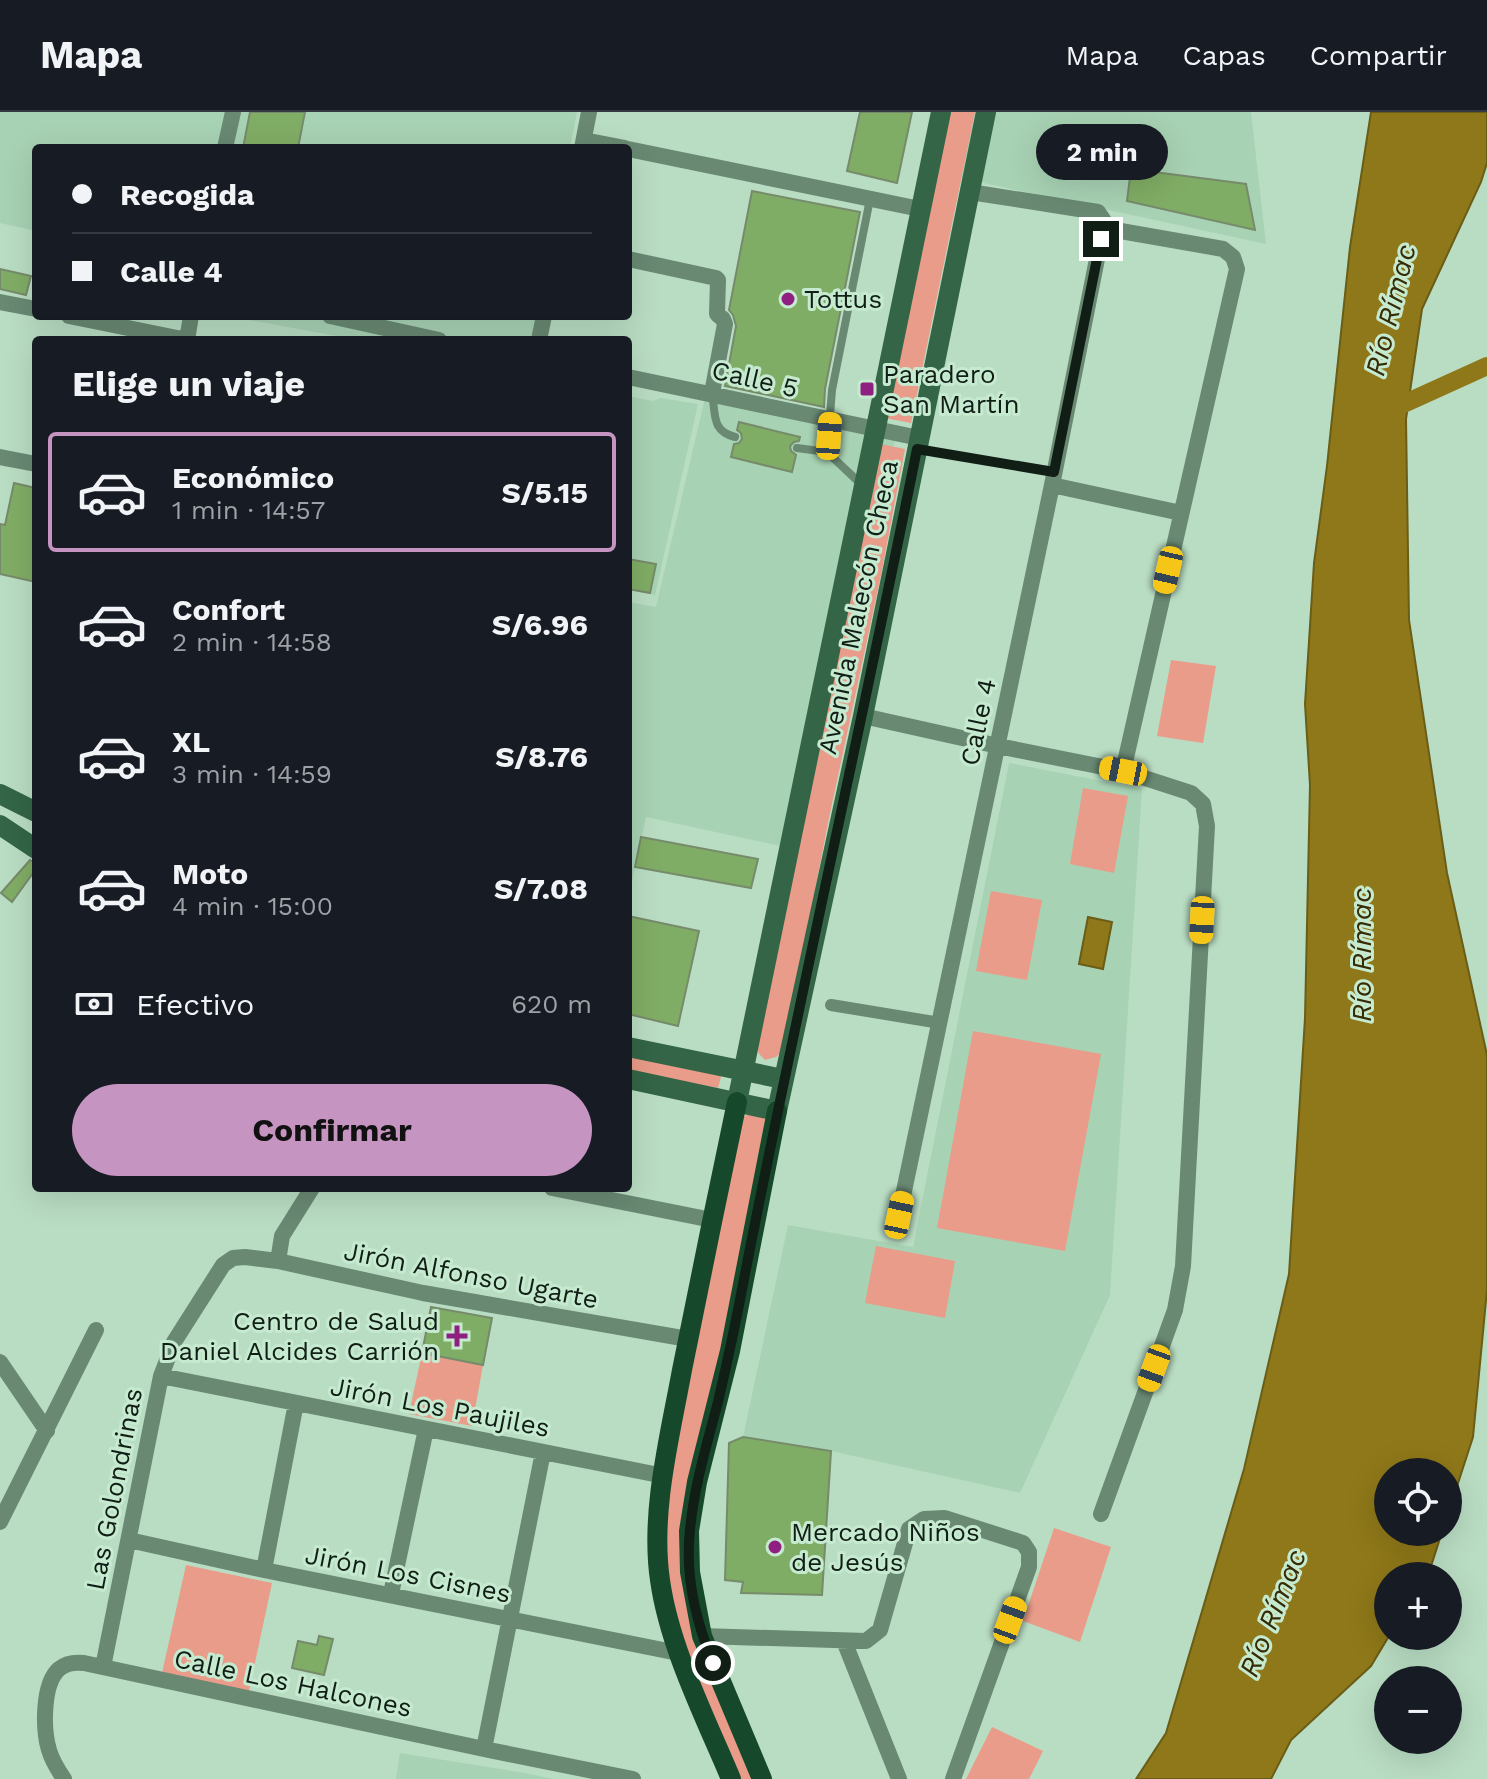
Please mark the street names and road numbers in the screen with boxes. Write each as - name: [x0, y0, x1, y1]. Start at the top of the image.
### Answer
- street label: Calle 5: [709, 355, 801, 403]
- street label: Avenida Malecón Checa: [812, 457, 904, 757]
- street label: Calle 4: [954, 676, 1002, 768]
- street label: Jirón Alfonso Ugarte: [341, 1236, 601, 1314]
- street label: Jirón Los Paujiles: [328, 1371, 552, 1443]
- street label: Las Golondrinas: [80, 1385, 148, 1593]
- street label: Jirón Los Cisnes: [303, 1539, 513, 1609]
- street label: Calle Los Halcones: [171, 1643, 415, 1723]

